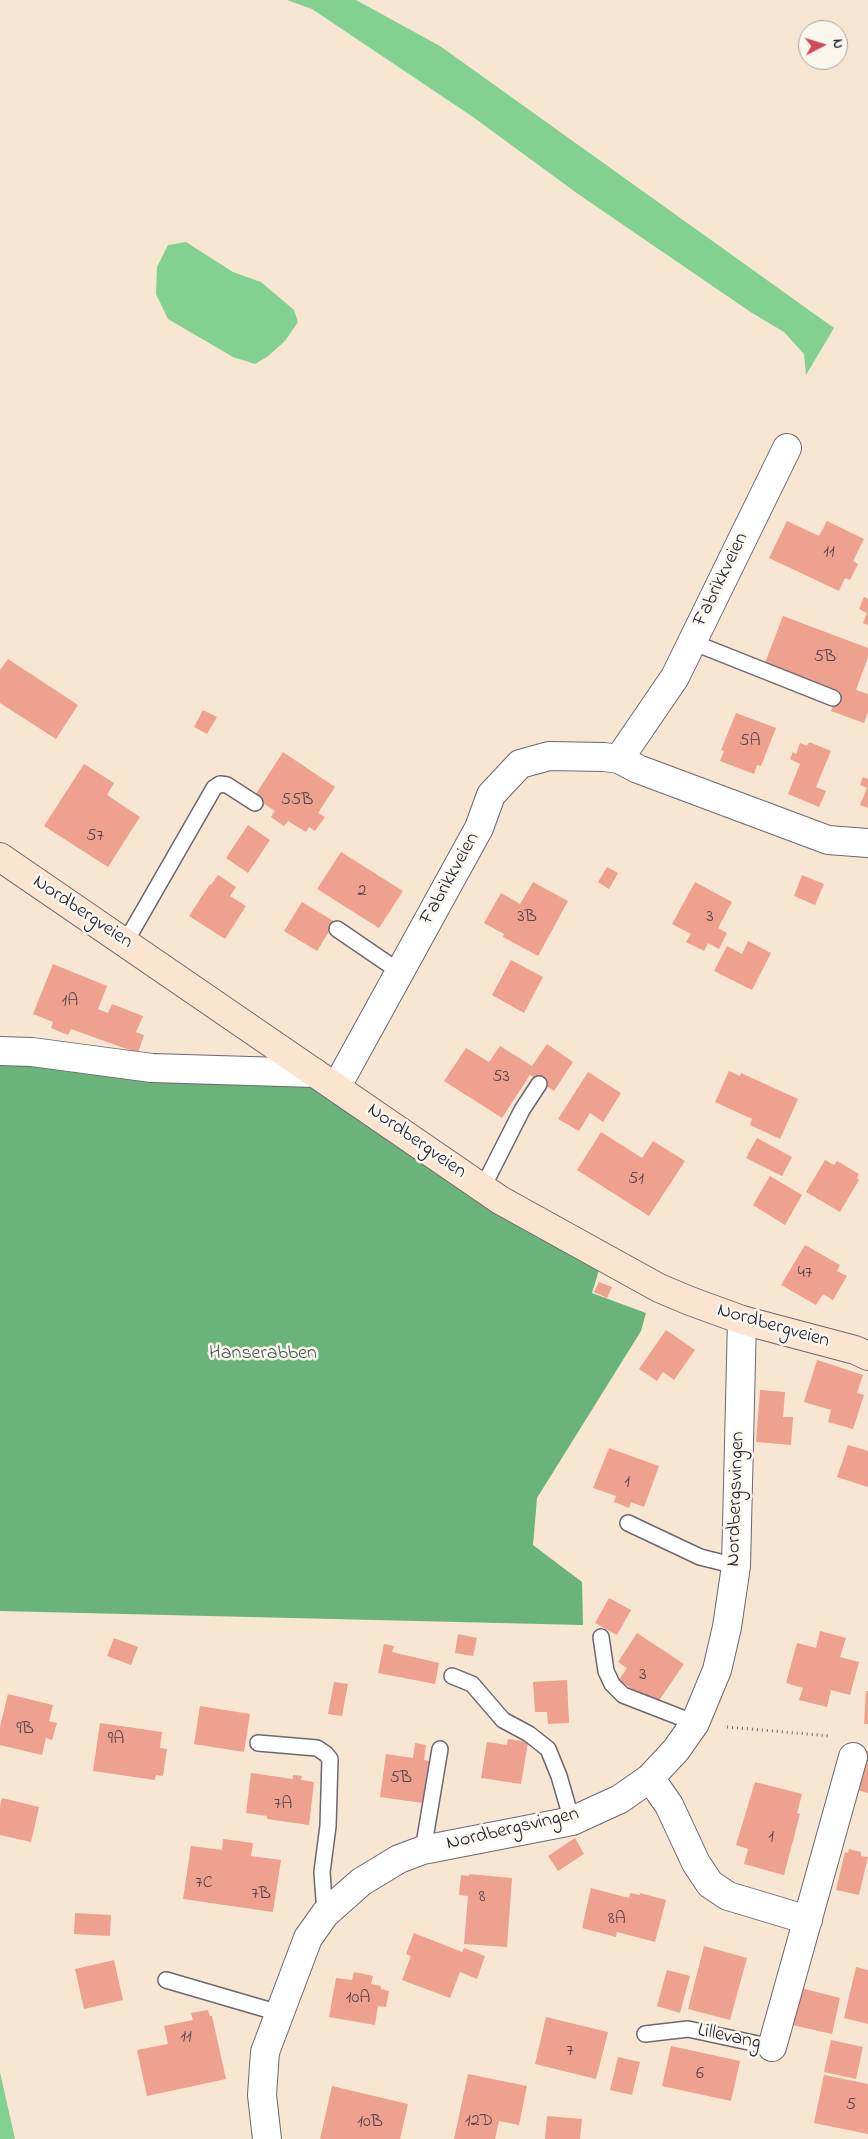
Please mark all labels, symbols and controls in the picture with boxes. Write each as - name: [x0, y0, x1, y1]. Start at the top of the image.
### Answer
- north arrow: [798, 20, 848, 70]
- text: N: [827, 38, 848, 49]
- street label: Fabrikkveien: [689, 529, 755, 631]
- house number: 11: [823, 542, 835, 564]
- house number: 5B: [814, 647, 836, 669]
- house number: 5A: [739, 731, 761, 753]
- house number: 55B: [281, 790, 313, 812]
- house number: 57: [86, 826, 104, 848]
- street label: Fabrikkveien: [416, 829, 486, 929]
- street label: Nordbergveien: [27, 871, 137, 955]
- house number: 2: [358, 881, 366, 903]
- house number: 3B: [517, 907, 537, 929]
- house number: 3: [706, 907, 714, 929]
- house number: 1A: [62, 991, 78, 1013]
- house number: 53: [492, 1067, 510, 1089]
- street label: Nordbergveien: [362, 1099, 470, 1185]
- house number: 51: [628, 1169, 644, 1191]
- house number: 47: [798, 1263, 812, 1285]
- street label: Nordbergveien: [714, 1300, 832, 1354]
- park label: Hanserabben: [209, 1343, 317, 1367]
- street label: Nordbergsvingen: [723, 1431, 751, 1567]
- house number: 1: [624, 1472, 630, 1494]
- house number: 3: [639, 1665, 647, 1687]
- house number: 9B: [16, 1719, 34, 1741]
- house number: 9A: [108, 1729, 124, 1751]
- house number: 5B: [390, 1768, 412, 1790]
- house number: 7A: [274, 1794, 292, 1816]
- street label: Nordbergsvingen: [444, 1803, 582, 1857]
- house number: 1: [768, 1827, 774, 1849]
- house number: 7C: [195, 1873, 213, 1895]
- house number: 7B: [251, 1884, 271, 1906]
- house number: 8: [479, 1887, 485, 1909]
- house number: 8A: [608, 1909, 626, 1931]
- house number: 10A: [346, 1988, 370, 2010]
- street label: Lillevang: [695, 2020, 763, 2056]
- house number: 11: [180, 2027, 192, 2049]
- house number: 7: [566, 2041, 574, 2063]
- house number: 6: [696, 2064, 704, 2086]
- house number: 5: [846, 2095, 856, 2117]
- house number: 12D: [465, 2111, 493, 2133]
- house number: 10B: [357, 2112, 383, 2134]

